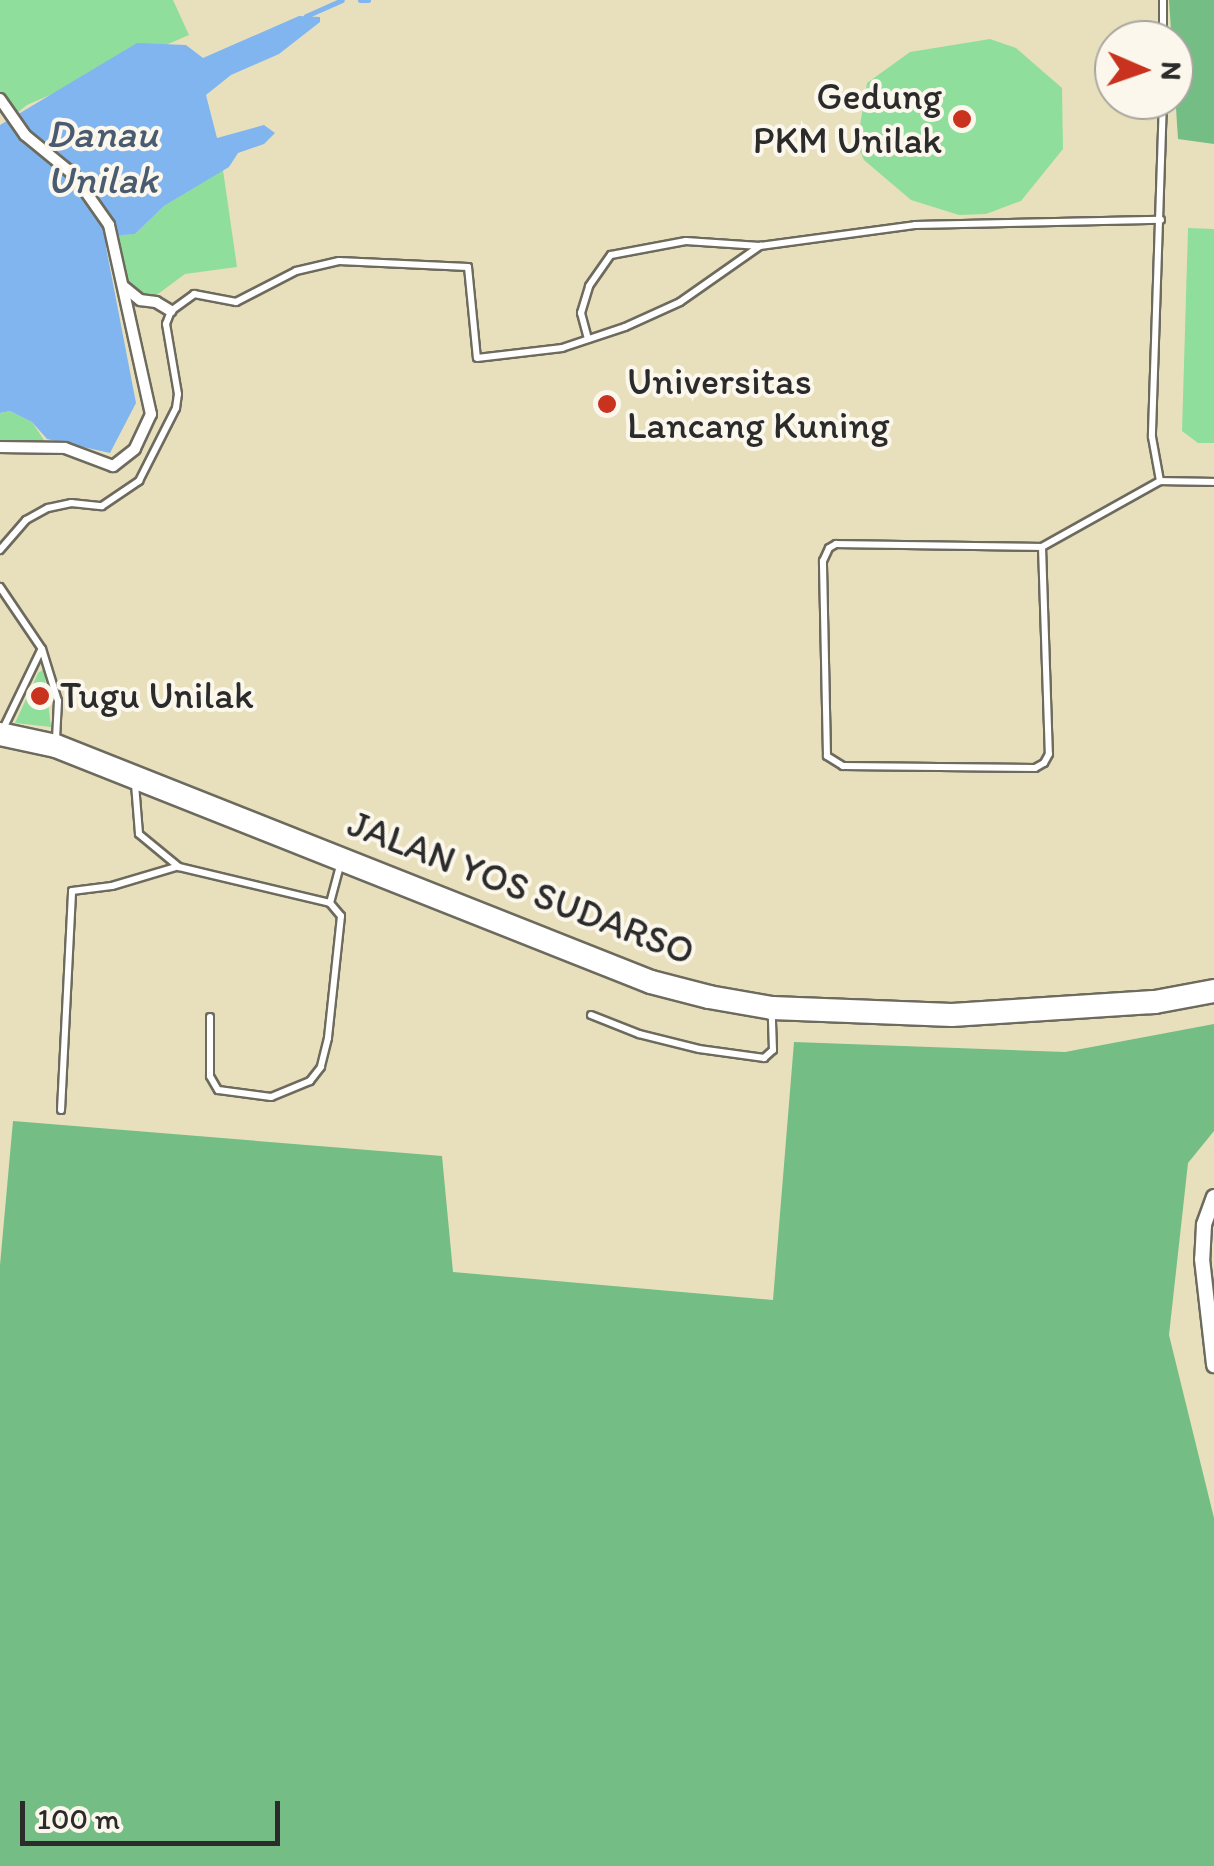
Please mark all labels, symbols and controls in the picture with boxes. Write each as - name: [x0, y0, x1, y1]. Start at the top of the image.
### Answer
- north arrow: [1094, 20, 1194, 120]
- text: N: [1155, 61, 1189, 81]
- place label: Gedung PKM Unilak: [753, 74, 942, 163]
- marker: Gedung PKM Unilak: [951, 108, 973, 130]
- water label: Danau Unilak: [46, 109, 158, 203]
- place label: Universitas Lancang Kuning: [627, 359, 889, 448]
- marker: Universitas Lancang Kuning: [596, 393, 618, 415]
- place label: Tugu Unilak: [60, 673, 254, 719]
- marker: Tugu Unilak: [29, 685, 51, 707]
- street label: JALAN YOS SUDARSO: [342, 801, 700, 975]
- scale bar: [25, 1781, 285, 1843]
- text: 100 m: [37, 1800, 120, 1837]

